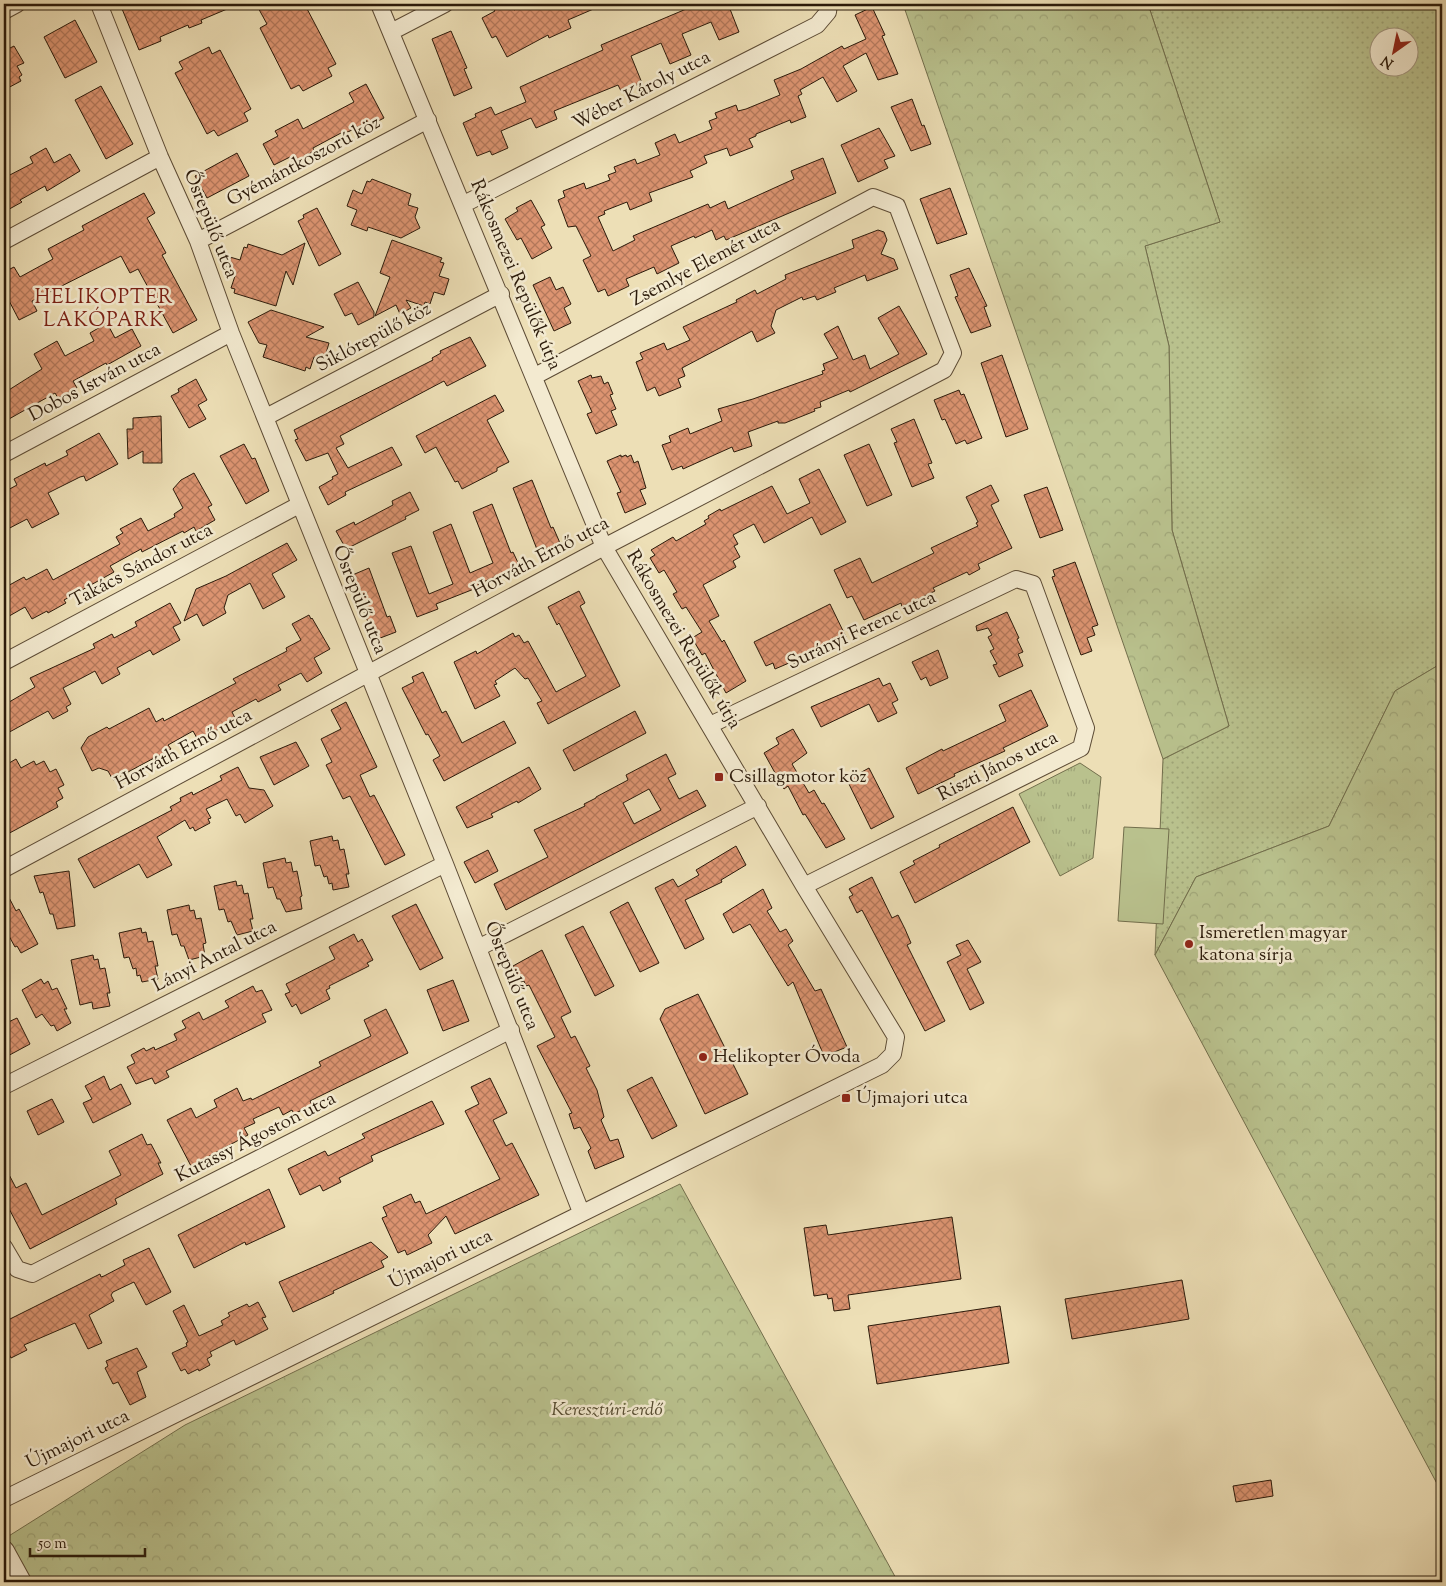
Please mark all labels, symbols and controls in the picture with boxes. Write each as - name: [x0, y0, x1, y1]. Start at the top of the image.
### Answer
- north arrow: [1368, 28, 1418, 78]
- street label: Wéber Károly utca: [568, 44, 716, 137]
- text: N: [1378, 50, 1398, 73]
- street label: Gyémántkoszorú köz: [222, 110, 386, 214]
- street label: Ősrepülő utca: [176, 165, 244, 283]
- street label: Rákosmezei Repülők útja: [463, 176, 568, 375]
- street label: Zsemlye Elemér utca: [627, 212, 786, 314]
- district label: HELIKOPTER LAKÓPARK: [35, 284, 173, 336]
- street label: Siklórepülő köz: [312, 296, 436, 380]
- street label: Dobos István utca: [24, 337, 166, 429]
- street label: Horváth Ernő utca: [468, 510, 614, 606]
- street label: Takács Sándor utca: [66, 517, 218, 615]
- street label: Ősrepülő utca: [325, 541, 393, 659]
- street label: Rákosmezei Repülők útja: [619, 545, 747, 735]
- street label: Surányi Ferenc utca: [783, 585, 941, 677]
- street label: Horváth Ernő utca: [111, 702, 257, 798]
- street label: Riszti János utca: [933, 725, 1063, 809]
- place label: Csillagmotor köz: [729, 764, 867, 791]
- marker: Csillagmotor köz: [713, 771, 725, 783]
- street label: Lányi Antal utca: [148, 914, 282, 1000]
- street label: Ősrepülő utca: [477, 917, 545, 1035]
- place label: Ismeretlen magyar katona sírja: [1199, 920, 1347, 969]
- marker: Ismeretlen magyar katona sírja: [1183, 938, 1195, 950]
- place label: Helikopter Óvoda: [713, 1044, 860, 1071]
- marker: Helikopter Óvoda: [697, 1051, 709, 1063]
- place label: Újmajori utca: [856, 1085, 968, 1112]
- street label: Kutassy Ágoston utca: [171, 1086, 341, 1190]
- marker: Újmajori utca: [840, 1092, 852, 1104]
- street label: Újmajori utca: [385, 1223, 498, 1297]
- park label: Keresztúri-erdő: [551, 1397, 664, 1424]
- street label: Újmajori utca: [22, 1403, 135, 1477]
- scale bar: [30, 1526, 145, 1558]
- text: 50 m: [37, 1534, 67, 1555]

